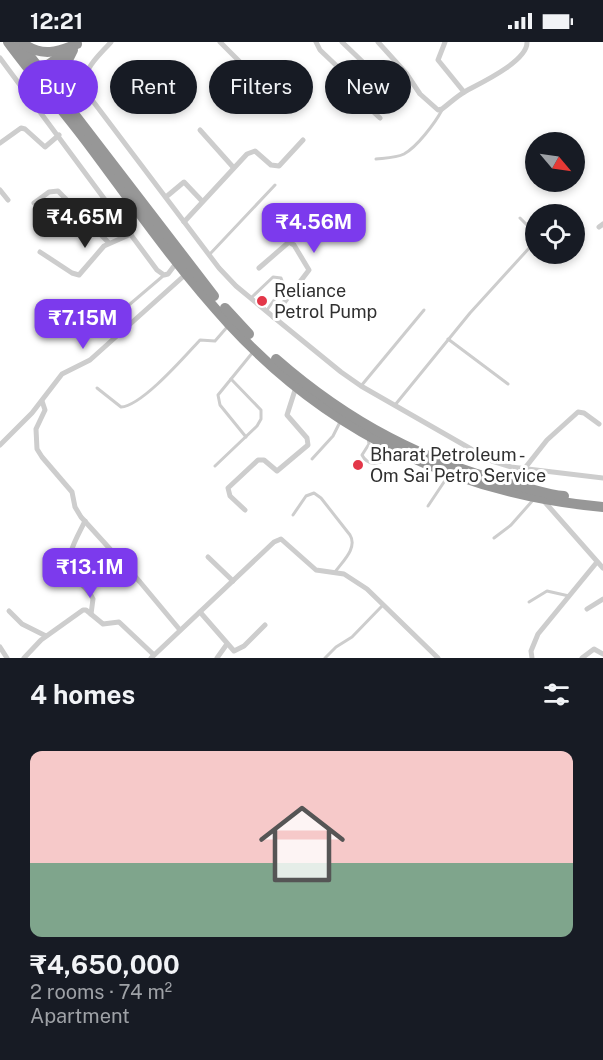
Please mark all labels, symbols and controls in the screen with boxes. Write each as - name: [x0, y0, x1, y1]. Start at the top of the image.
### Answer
- text: 12:21: [30, 8, 83, 34]
- chip: Buy: [18, 60, 98, 114]
- chip: Rent: [110, 60, 197, 114]
- chip: Filters: [209, 60, 313, 114]
- chip: New: [325, 60, 411, 114]
- north arrow: [525, 132, 585, 192]
- map controls: [525, 132, 585, 264]
- pin: ₹4.65M: [36, 198, 134, 249]
- pin: ₹4.56M: [265, 203, 363, 254]
- button: locate: [525, 204, 585, 264]
- text: ₹4.65M: [47, 205, 123, 229]
- text: ₹4.56M: [276, 210, 352, 234]
- place label: Reliance Petrol Pump: [274, 280, 377, 322]
- marker: Reliance Petrol Pump: [255, 294, 269, 308]
- pin: ₹7.15M: [34, 299, 132, 350]
- text: ₹7.15M: [49, 306, 117, 330]
- place label: Bharat Petroleum - Om Sai Petro Service: [370, 444, 546, 486]
- marker: Bharat Petroleum - Om Sai Petro Service: [351, 458, 365, 472]
- pin: ₹13.1M: [41, 548, 139, 599]
- text: ₹13.1M: [56, 555, 124, 579]
- icon: filters: [540, 678, 573, 711]
- text: 4 homes: [30, 679, 135, 710]
- icon: home: [248, 790, 356, 898]
- text: ₹4,650,000: [30, 949, 180, 980]
- text: 2 rooms · 74 m²: [30, 980, 172, 1004]
- text: Apartment: [30, 1004, 130, 1028]

